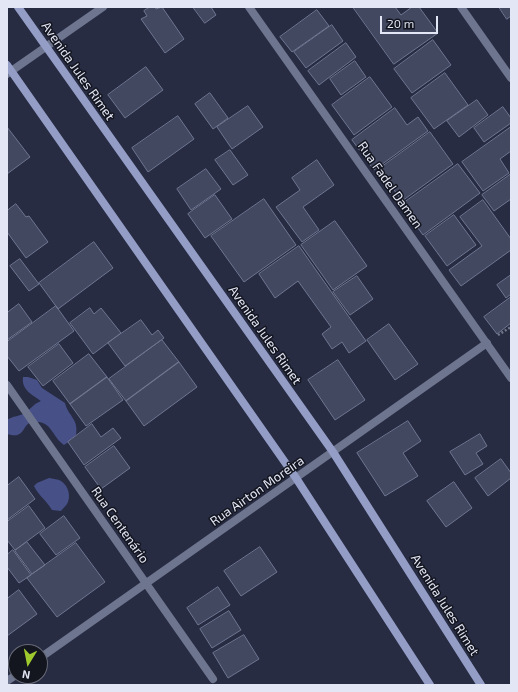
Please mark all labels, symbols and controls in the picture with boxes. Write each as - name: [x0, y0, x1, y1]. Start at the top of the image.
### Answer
- scale bar: [382, 8, 440, 34]
- text: 20 m: [387, 16, 414, 30]
- street label: Avenida Jules Rimet: [38, 19, 118, 123]
- street label: Rua Fadel Damen: [354, 139, 426, 231]
- street label: Avenida Jules Rimet: [225, 283, 305, 387]
- street label: Rua Airton Moreira: [207, 453, 307, 529]
- street label: Rua Centenário: [88, 484, 152, 566]
- street label: Avenida Jules Rimet: [407, 551, 483, 659]
- north arrow: [8, 644, 48, 684]
- text: N: [21, 668, 31, 682]

